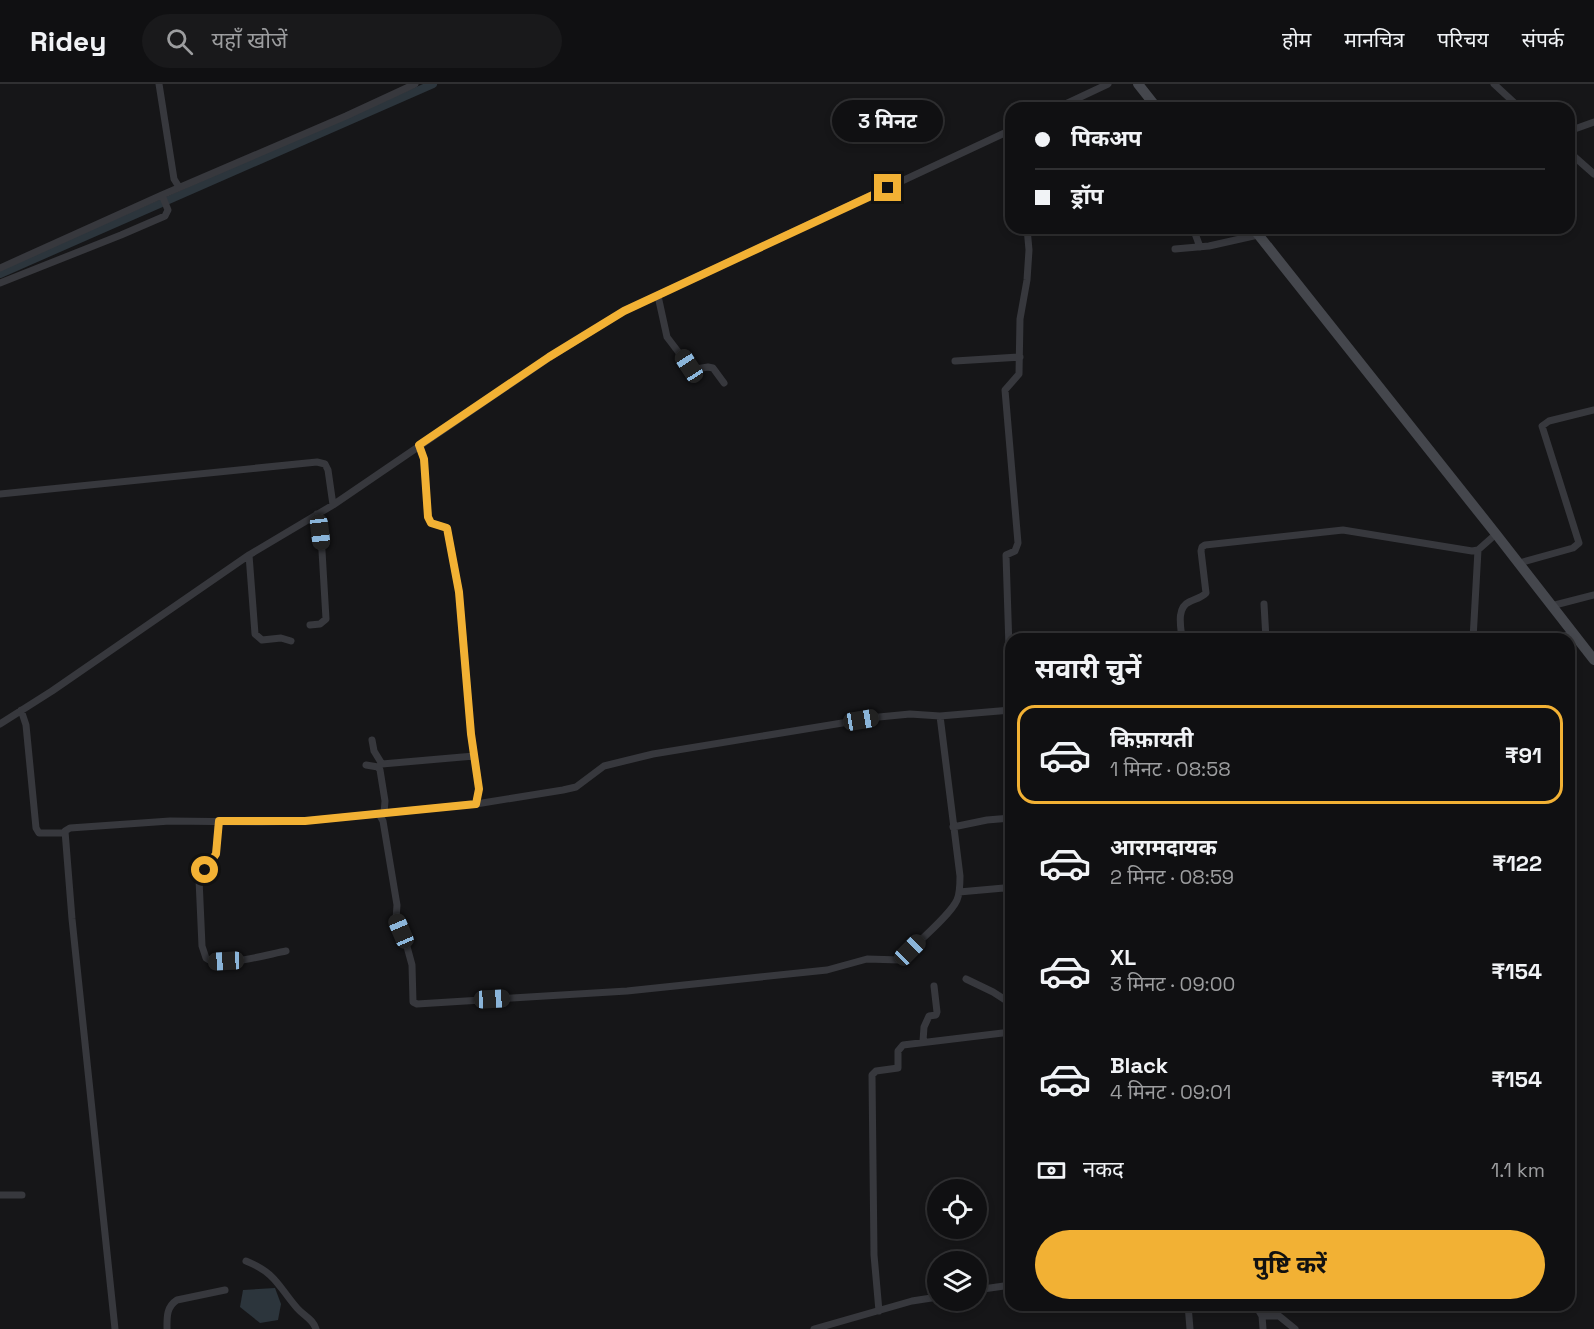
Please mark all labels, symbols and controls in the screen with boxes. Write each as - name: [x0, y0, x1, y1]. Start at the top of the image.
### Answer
- search box: [142, 14, 562, 68]
- text: Ridey: [30, 23, 106, 59]
- icon: search: [163, 25, 196, 58]
- text: यहाँ खोजें: [211, 26, 287, 54]
- text: होम: [1282, 26, 1311, 53]
- text: मानचित्र: [1344, 26, 1404, 53]
- text: परिचय: [1437, 26, 1489, 53]
- text: संपर्क: [1522, 26, 1564, 53]
- callout: 3 मिनट: [832, 101, 944, 143]
- text: 3 मिनट: [858, 108, 917, 134]
- text: पिकअप: [1071, 124, 1142, 152]
- route end: [874, 174, 901, 201]
- text: ड्रॉप: [1071, 182, 1104, 210]
- car: [672, 346, 706, 386]
- car: [309, 513, 331, 551]
- text: सवारी चुनें: [1035, 651, 1141, 686]
- car: [842, 708, 880, 732]
- text: किफ़ायती: [1110, 725, 1194, 753]
- icon: car: [1038, 728, 1092, 782]
- text: ₹91: [1505, 741, 1542, 769]
- text: 1 मिनट · 08:58: [1110, 756, 1231, 782]
- text: आरामदायक: [1110, 833, 1217, 861]
- icon: car: [1038, 836, 1092, 890]
- text: ₹122: [1492, 849, 1542, 877]
- route start: [191, 856, 218, 883]
- text: 2 मिनट · 08:59: [1110, 864, 1234, 890]
- car: [386, 911, 416, 951]
- car: [891, 931, 929, 969]
- text: XL: [1110, 943, 1136, 971]
- icon: car: [1038, 944, 1092, 998]
- car: [208, 951, 244, 971]
- text: ₹154: [1491, 957, 1542, 985]
- text: 3 मिनट · 09:00: [1110, 971, 1235, 997]
- car: [474, 989, 510, 1009]
- text: Black: [1110, 1051, 1168, 1079]
- icon: car: [1038, 1052, 1092, 1106]
- text: ₹154: [1491, 1065, 1542, 1093]
- text: 4 मिनट · 09:01: [1110, 1079, 1231, 1105]
- icon: cash: [1035, 1154, 1068, 1187]
- text: नकद: [1083, 1155, 1124, 1183]
- text: 1.1 km: [1491, 1157, 1545, 1183]
- map controls: [927, 1179, 987, 1311]
- button: locate: [927, 1179, 987, 1239]
- button: पुष्टि करें: [1035, 1230, 1545, 1299]
- button: layers: [927, 1251, 987, 1311]

